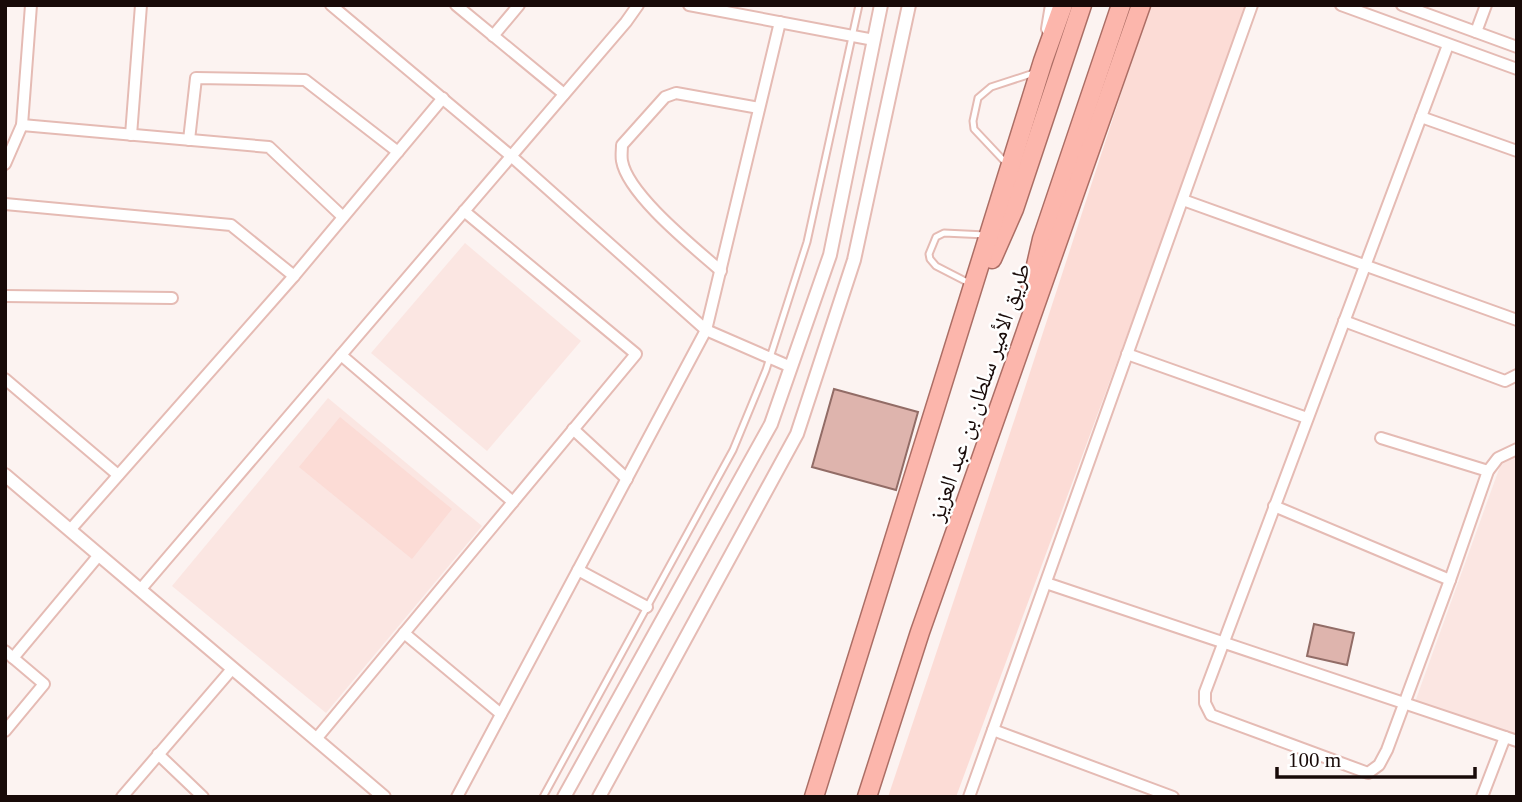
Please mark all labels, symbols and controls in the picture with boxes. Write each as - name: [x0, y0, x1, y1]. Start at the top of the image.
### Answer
- street label: طريق الأمير سلطان بن عبد العزيز: [923, 260, 1036, 526]
- scale bar: [1277, 736, 1475, 780]
- text: 100 m: [1288, 748, 1341, 772]

